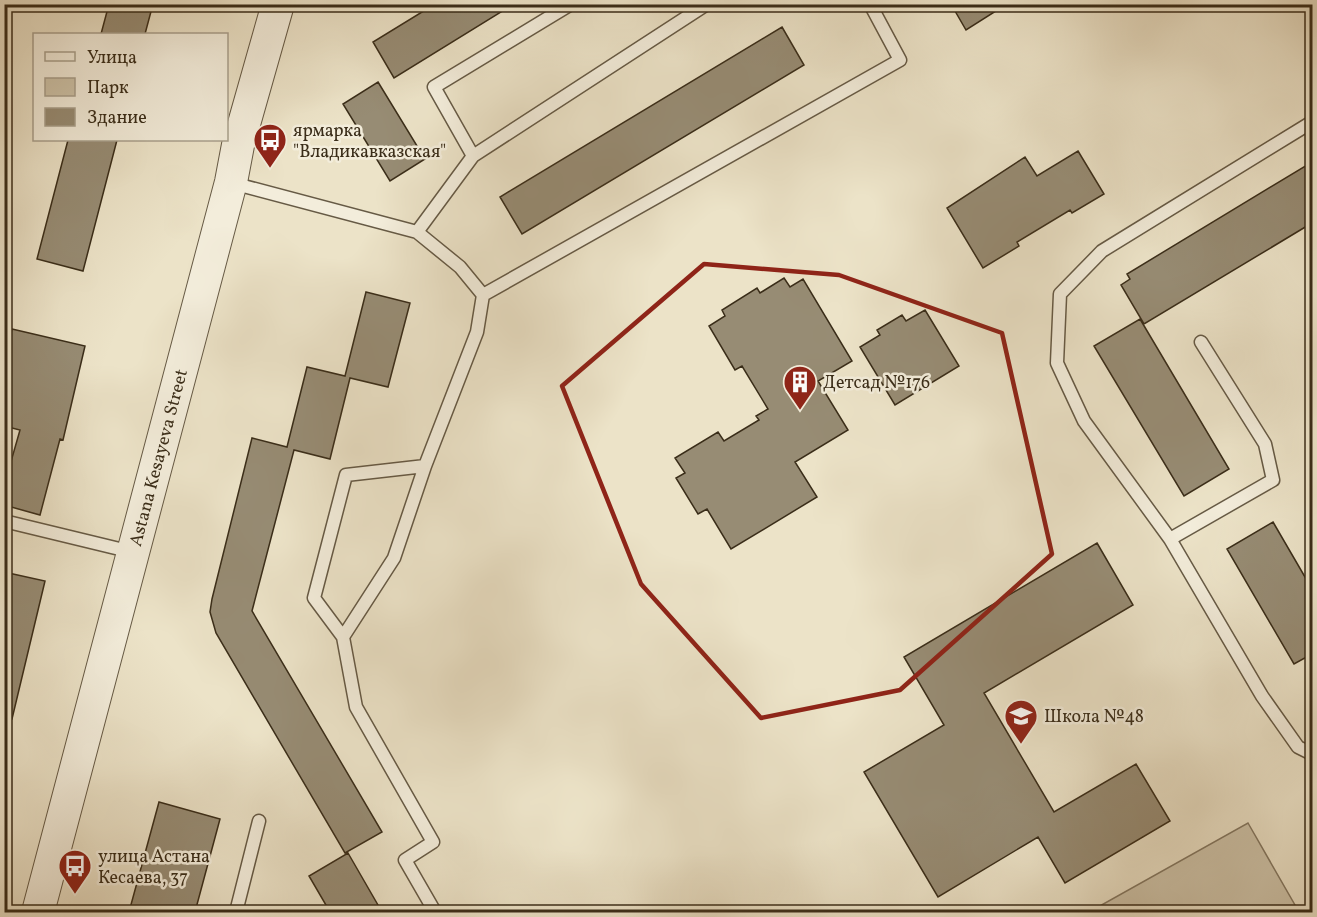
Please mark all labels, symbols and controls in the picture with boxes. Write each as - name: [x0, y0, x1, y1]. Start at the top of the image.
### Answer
- legend: [33, 33, 228, 141]
- text: Улица: [87, 46, 137, 71]
- text: Парк: [87, 76, 129, 101]
- text: Здание: [87, 106, 147, 131]
- place label: ярмарка "Владикавказская": [293, 119, 446, 165]
- bus stop icon: ярмарка "Владикавказская": [252, 122, 288, 169]
- building icon: Детсад №176: [782, 364, 818, 411]
- street label: Astana Kesayeva Street: [124, 367, 195, 549]
- place label: Детсад №176: [823, 371, 930, 396]
- school or university icon: Школа №48: [1003, 698, 1039, 745]
- place label: Школа №48: [1044, 705, 1144, 730]
- place label: улица Астана Кесаева, 37: [98, 845, 210, 891]
- bus stop icon: улица Астана Кесаева, 37: [57, 848, 93, 895]

